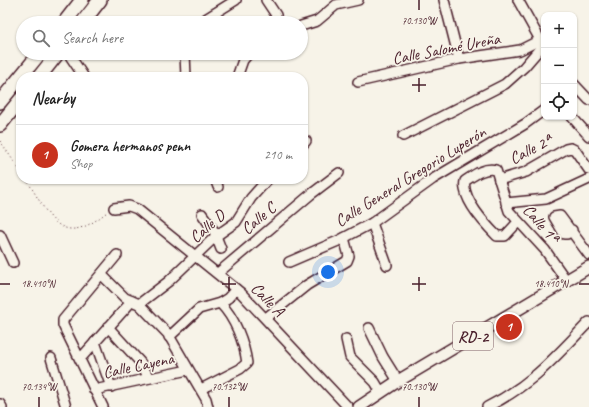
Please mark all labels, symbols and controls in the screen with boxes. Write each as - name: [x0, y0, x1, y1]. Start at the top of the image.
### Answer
- map controls: [541, 12, 577, 120]
- button: +: [541, 12, 577, 48]
- text: 70.130°W: [402, 14, 438, 27]
- search box: [16, 16, 308, 60]
- icon: search: [30, 27, 52, 49]
- street label: Calle Salomé Ureña: [390, 27, 503, 69]
- text: Search here: [62, 29, 123, 48]
- button: −: [541, 48, 577, 84]
- button: locate: [541, 84, 577, 120]
- text: Nearby: [32, 88, 75, 109]
- street label: Calle General Gregorio Luperón: [331, 121, 491, 231]
- street label: Calle 2ª: [506, 129, 558, 169]
- text: Gomera hermanos penn: [70, 137, 190, 156]
- text: 1: [42, 147, 48, 163]
- text: 210 m: [264, 147, 292, 163]
- text: Shop: [70, 156, 92, 172]
- street label: Calle C: [237, 196, 282, 239]
- street label: Calle 1ª: [518, 200, 565, 249]
- street label: Calle D: [185, 204, 230, 248]
- your location: [318, 262, 338, 282]
- text: 18.410°N: [21, 277, 57, 290]
- text: 18.410°N: [534, 277, 570, 290]
- street label: Calle A: [246, 278, 290, 322]
- pin: 1: [496, 312, 522, 342]
- road number: RD-2: [453, 322, 493, 350]
- street label: Calle Cayena: [101, 348, 177, 383]
- text: 70.134°W: [22, 380, 58, 393]
- text: 70.132°W: [212, 380, 248, 393]
- text: 70.130°W: [402, 380, 438, 393]

